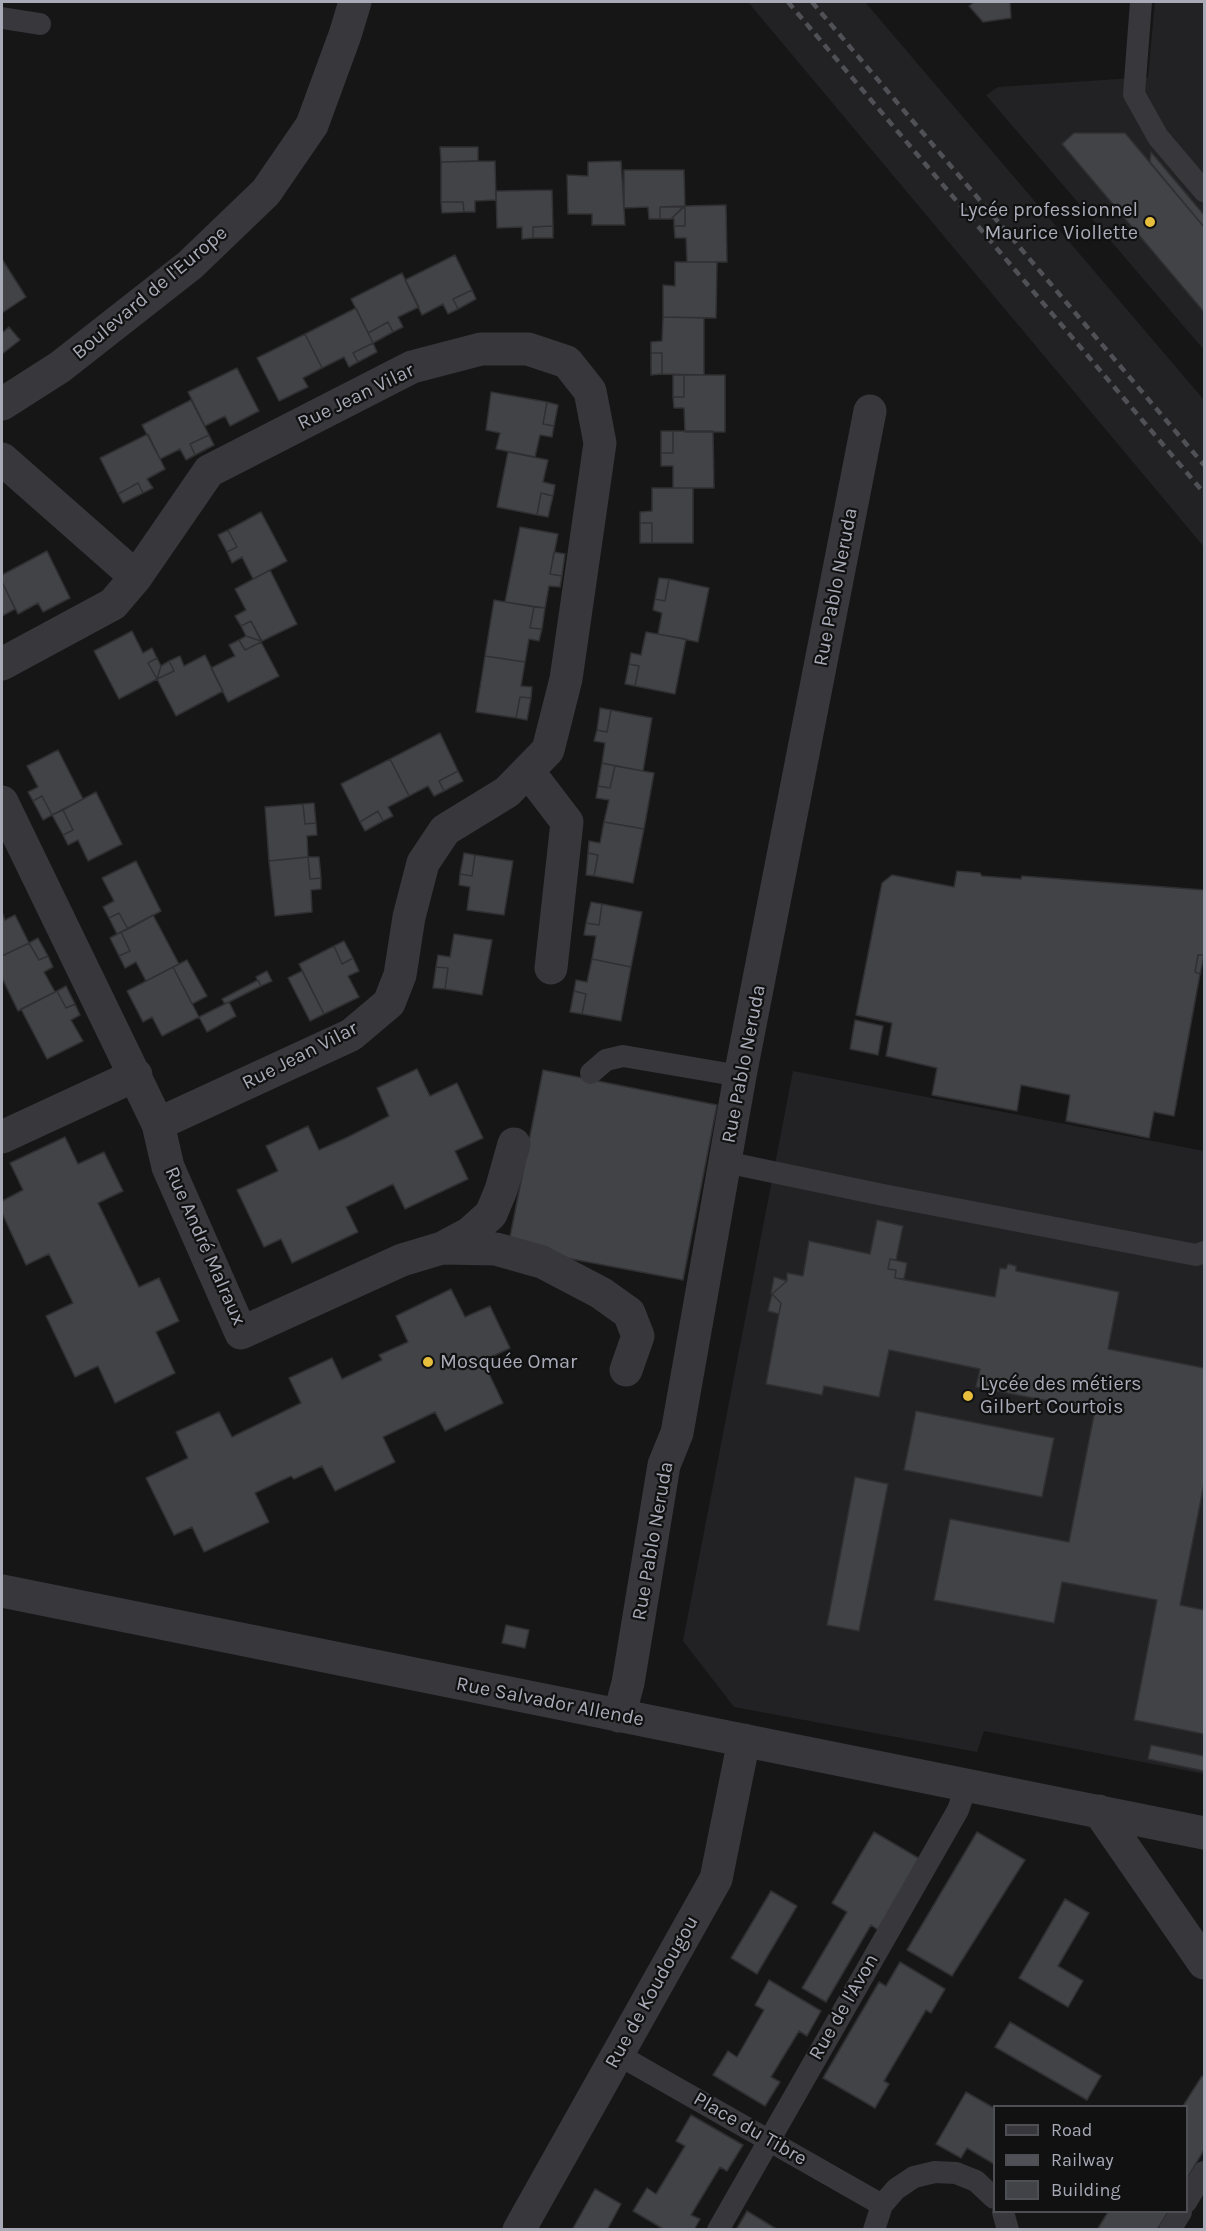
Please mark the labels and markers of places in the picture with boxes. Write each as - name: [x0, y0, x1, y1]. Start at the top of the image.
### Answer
- place label: Lycée professionnel Maurice Viollette: [959, 198, 1138, 245]
- marker: Lycée professionnel Maurice Viollette: [1143, 215, 1157, 229]
- place label: Mosquée Omar: [440, 1350, 577, 1374]
- marker: Mosquée Omar: [421, 1355, 435, 1369]
- place label: Lycée des métiers Gilbert Courtois: [980, 1372, 1142, 1419]
- marker: Lycée des métiers Gilbert Courtois: [961, 1389, 975, 1403]

